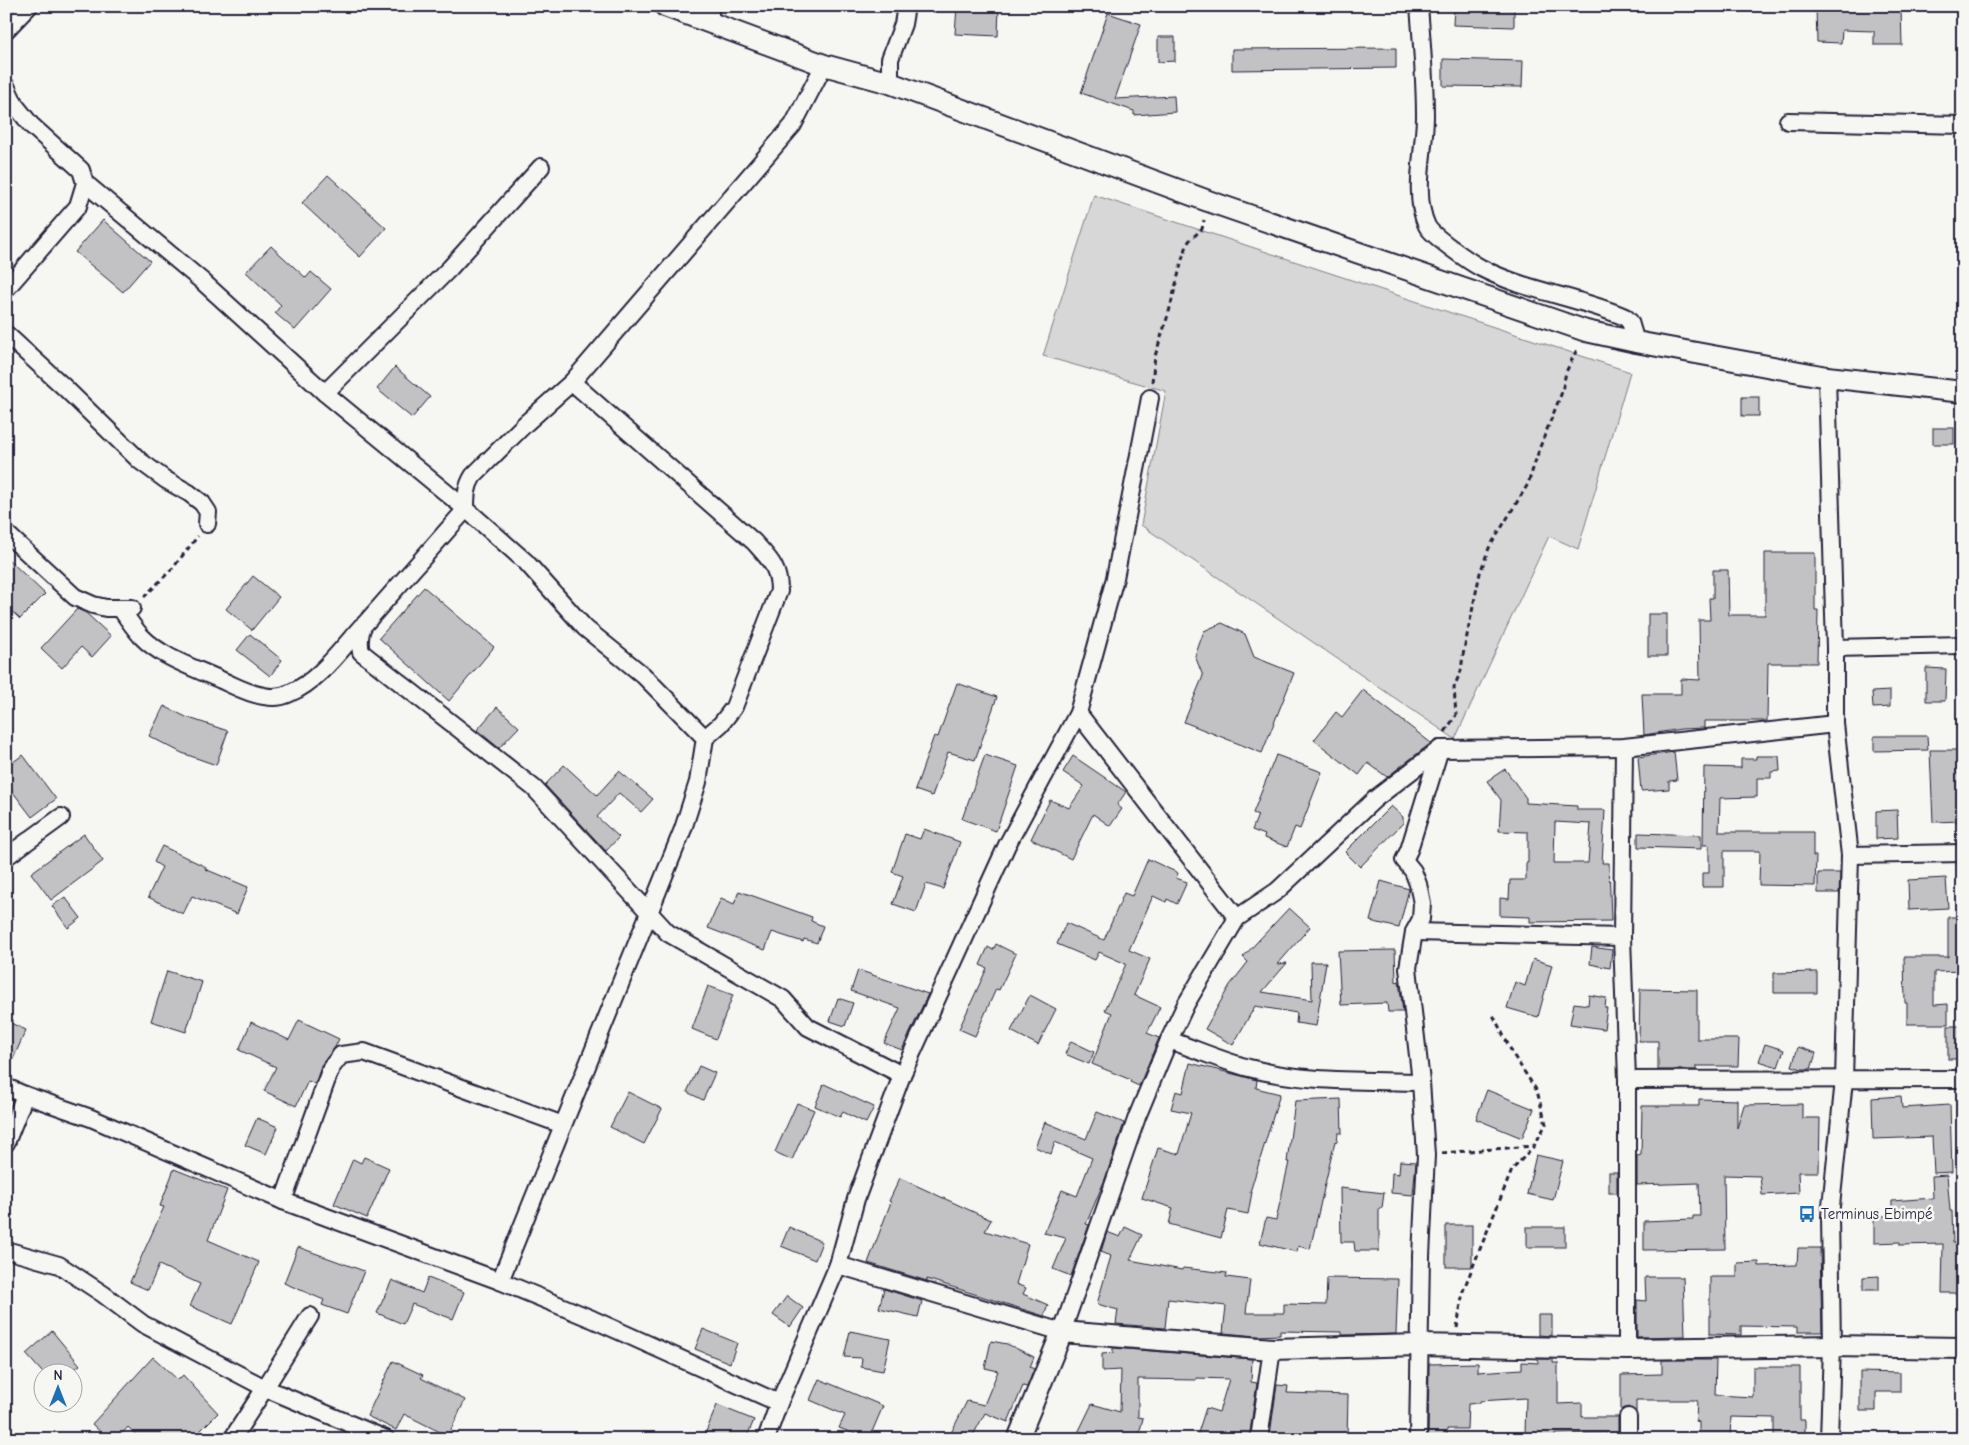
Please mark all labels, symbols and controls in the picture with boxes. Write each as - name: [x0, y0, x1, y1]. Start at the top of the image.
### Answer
- bus stop icon: Terminus Ebimpé: [1797, 1204, 1817, 1224]
- place label: Terminus Ebimpé: [1821, 1205, 1933, 1223]
- north arrow: [32, 1362, 82, 1412]
- text: N: [53, 1367, 63, 1384]

